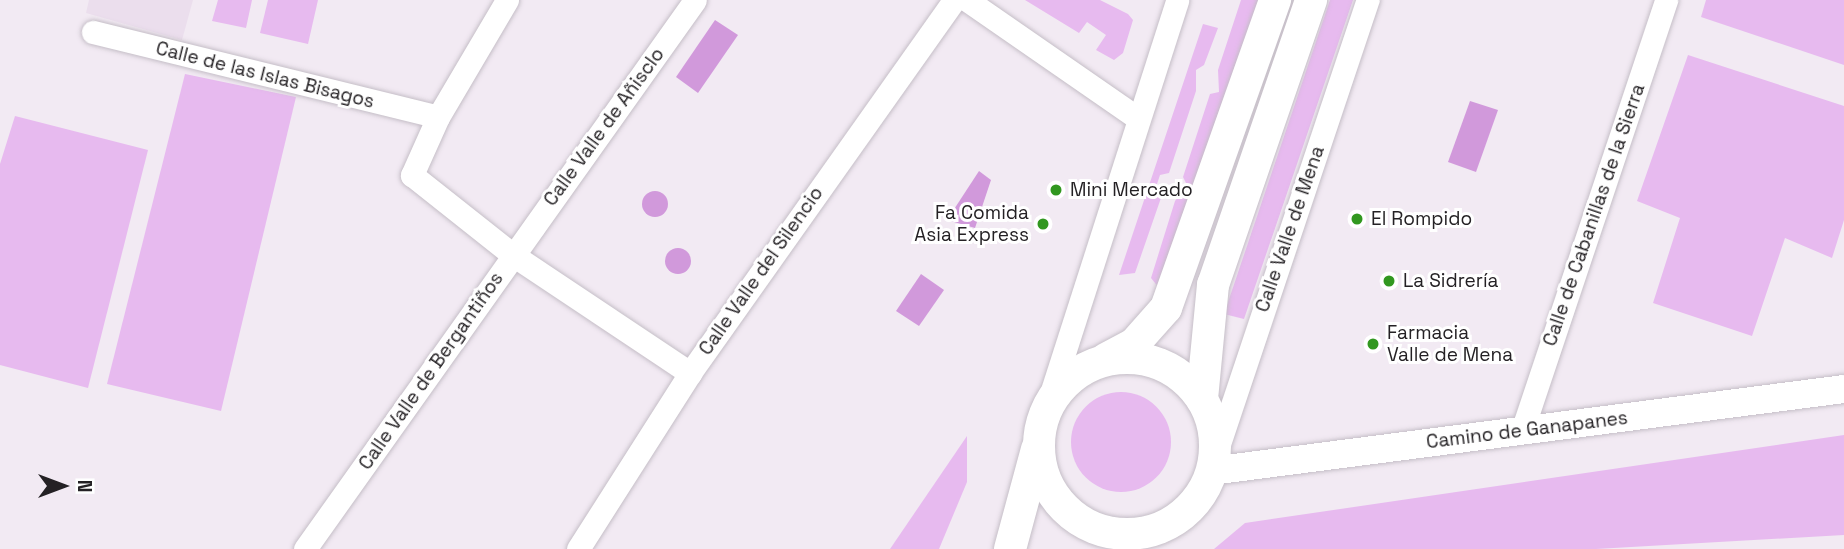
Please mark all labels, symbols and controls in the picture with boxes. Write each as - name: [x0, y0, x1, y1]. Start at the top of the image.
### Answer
- street label: Calle de las Islas Bisagos: [153, 37, 377, 113]
- street label: Calle Valle de Añisclo: [539, 43, 669, 211]
- street label: Calle de Cabanillas de la Sierra: [1538, 81, 1650, 349]
- street label: Calle Valle de Mena: [1251, 143, 1329, 315]
- place label: Mini Mercado: [1070, 179, 1193, 201]
- street label: Calle Valle del Silencio: [694, 182, 828, 360]
- marker: Mini Mercado: [1048, 182, 1064, 198]
- place label: Fa Comida Asia Express: [914, 202, 1029, 246]
- place label: El Rompido: [1371, 208, 1472, 230]
- marker: El Rompido: [1349, 211, 1365, 227]
- marker: Fa Comida Asia Express: [1035, 216, 1051, 232]
- street label: Calle Valle de Bergantiños: [354, 268, 508, 474]
- place label: La Sidrería: [1403, 270, 1499, 292]
- marker: La Sidrería: [1381, 273, 1397, 289]
- place label: Farmacia Valle de Mena: [1387, 322, 1513, 366]
- marker: Farmacia Valle de Mena: [1365, 336, 1381, 352]
- street label: Camino de Ganapanes: [1425, 406, 1629, 454]
- north arrow: [28, 451, 98, 521]
- text: N: [72, 480, 97, 492]

